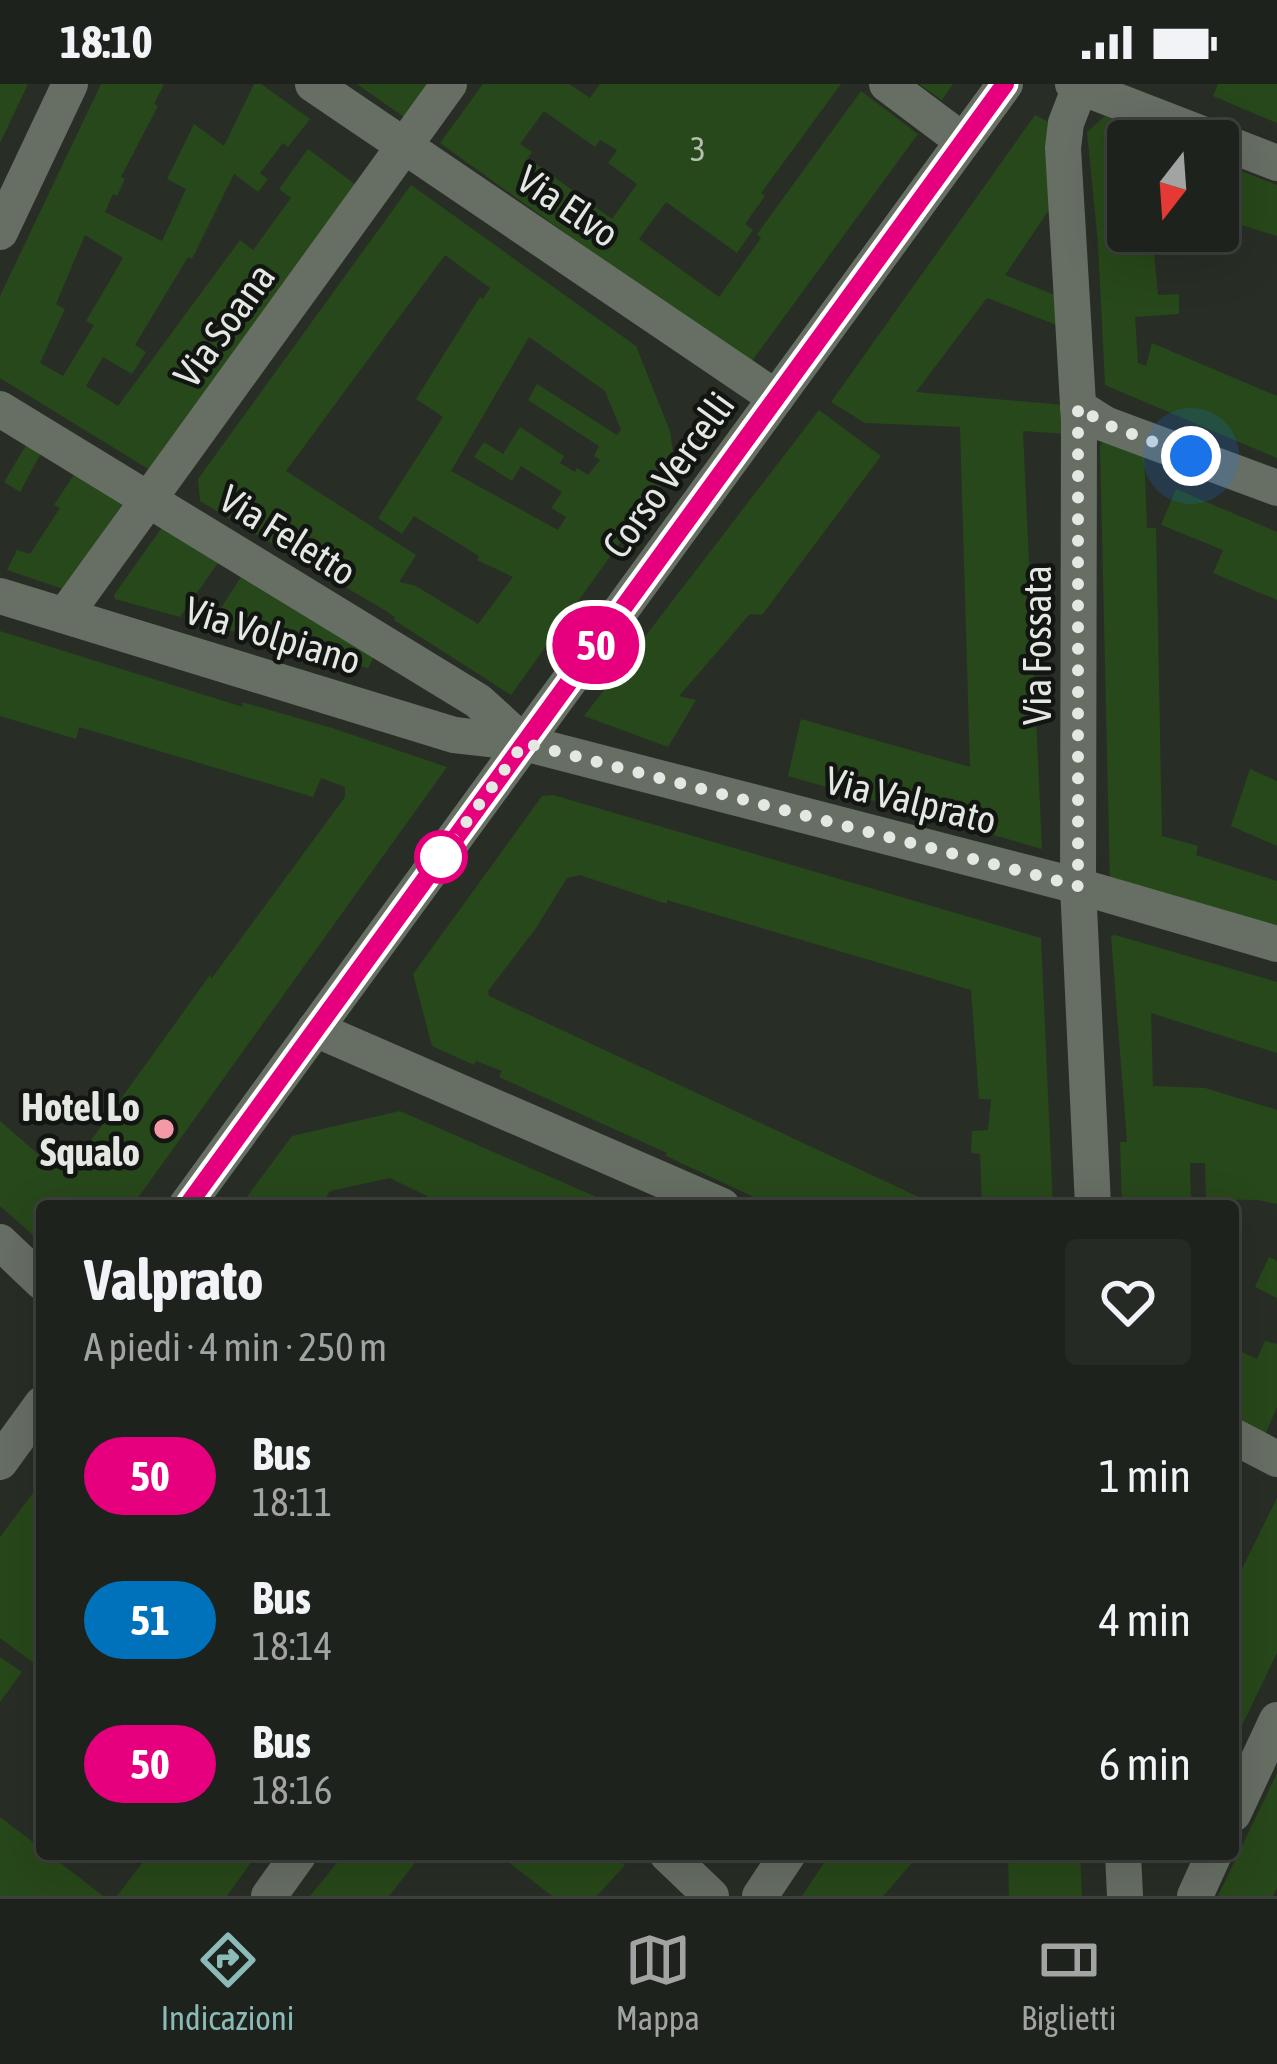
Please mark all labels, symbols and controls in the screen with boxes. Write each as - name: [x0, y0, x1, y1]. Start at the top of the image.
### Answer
- text: 18:10: [60, 16, 153, 68]
- north arrow: [1107, 120, 1239, 252]
- map controls: [1107, 120, 1239, 252]
- house number: 3: [690, 130, 706, 168]
- street label: Via Elvo: [509, 156, 627, 256]
- street label: Via Soana: [165, 255, 283, 395]
- street label: Corso Vercelli: [593, 384, 743, 566]
- your location: [1161, 426, 1221, 486]
- street label: Via Feletto: [212, 476, 364, 594]
- street label: Via Fossata: [1015, 565, 1059, 725]
- street label: Via Volpiano: [180, 588, 366, 682]
- line badge: 50: [542, 606, 650, 684]
- text: 50: [576, 621, 616, 669]
- street label: Via Valprato: [821, 758, 1001, 842]
- unlabelled marker: [416, 832, 466, 882]
- place label: Hotel Lo Squalo: [21, 1085, 140, 1174]
- marker: Hotel Lo Squalo: [151, 1116, 177, 1142]
- button: heart: [1065, 1239, 1191, 1365]
- text: Valprato: [84, 1247, 264, 1312]
- text: A piedi · 4 min · 250 m: [84, 1325, 387, 1369]
- text: Bus: [252, 1428, 311, 1480]
- text: 1 min: [1099, 1450, 1191, 1502]
- text: 50: [130, 1452, 170, 1500]
- text: 18:11: [252, 1480, 332, 1524]
- text: Bus: [252, 1572, 311, 1624]
- text: 4 min: [1099, 1594, 1191, 1646]
- text: 51: [130, 1596, 170, 1644]
- text: 18:14: [252, 1624, 332, 1668]
- text: Bus: [252, 1716, 311, 1768]
- text: 6 min: [1099, 1738, 1191, 1790]
- text: 50: [130, 1740, 170, 1788]
- text: 18:16: [252, 1768, 332, 1812]
- tab: Indicazioni: [161, 1927, 294, 2037]
- tab: Mappa: [616, 1927, 700, 2037]
- tab: Biglietti: [1021, 1927, 1116, 2037]

